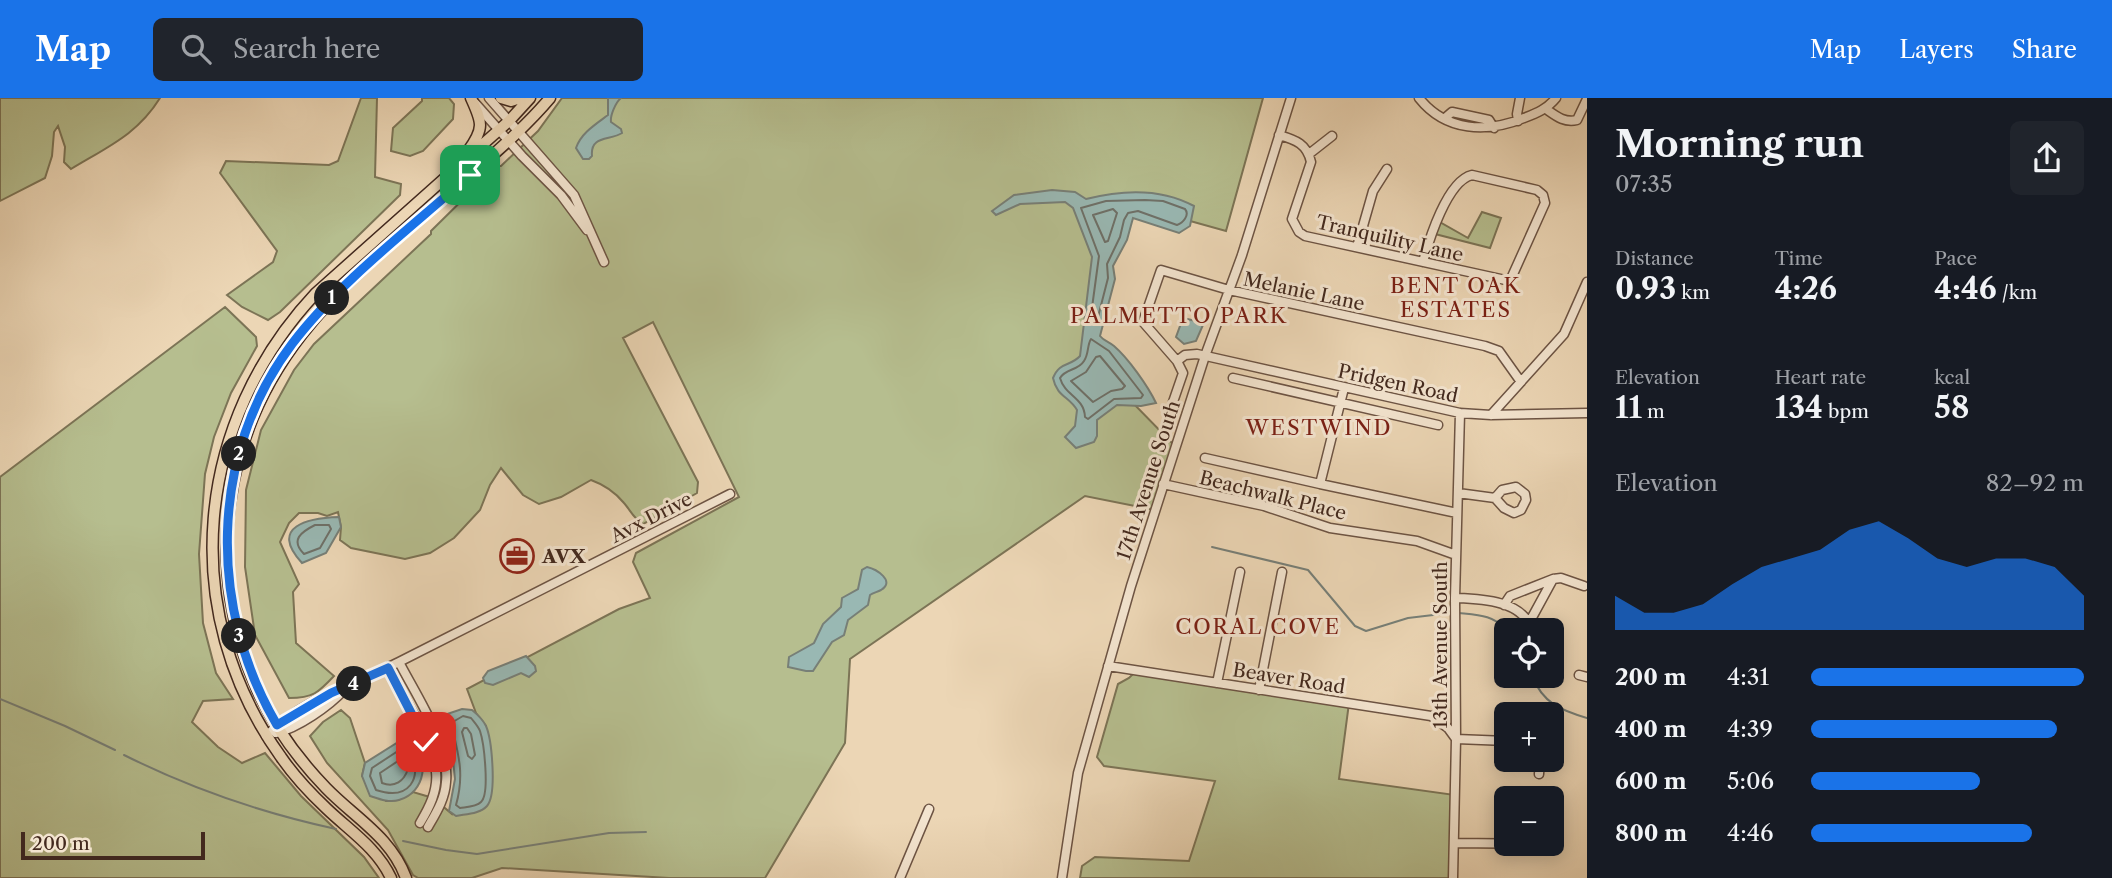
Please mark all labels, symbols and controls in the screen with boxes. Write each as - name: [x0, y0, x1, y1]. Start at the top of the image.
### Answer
- search box: [153, 18, 643, 81]
- text: Map: [35, 29, 111, 70]
- icon: search: [177, 30, 215, 68]
- text: Search here: [233, 33, 380, 65]
- text: Map: [1810, 35, 1861, 64]
- text: Layers: [1899, 35, 1974, 64]
- text: Share: [2012, 35, 2077, 64]
- text: Morning run: [1615, 120, 1864, 167]
- button: share: [2010, 121, 2084, 195]
- pin: [440, 145, 500, 205]
- icon: arrive: [451, 156, 489, 194]
- text: 07:35: [1615, 170, 1673, 198]
- street label: Tranquility Lane: [1314, 210, 1466, 267]
- text: Distance: [1615, 247, 1694, 270]
- text: Time: [1775, 247, 1823, 270]
- text: Pace: [1934, 247, 1977, 270]
- street label: Melanie Lane: [1241, 267, 1367, 316]
- text: 0.93: [1615, 270, 1676, 307]
- text: 4:26: [1775, 270, 1837, 307]
- text: 4:46: [1934, 270, 1997, 307]
- district label: BENT OAK ESTATES: [1390, 273, 1522, 322]
- pin: 1: [314, 280, 350, 316]
- text: km: [1676, 281, 1710, 304]
- text: /km: [1997, 281, 2037, 304]
- text: 1: [327, 286, 336, 309]
- district label: PALMETTO PARK: [1070, 303, 1288, 328]
- street label: Pridgen Road: [1336, 360, 1461, 408]
- text: Elevation: [1615, 366, 1700, 389]
- text: Heart rate: [1775, 366, 1866, 389]
- text: kcal: [1934, 366, 1970, 389]
- text: 11: [1615, 389, 1642, 426]
- text: 134: [1775, 389, 1823, 426]
- text: 58: [1934, 389, 1969, 426]
- street label: 17th Avenue South: [1112, 397, 1185, 563]
- text: m: [1642, 400, 1665, 423]
- text: bpm: [1823, 400, 1869, 423]
- district label: WESTWIND: [1244, 415, 1393, 440]
- pin: 2: [222, 436, 256, 472]
- text: 2: [233, 442, 244, 465]
- street label: Beachwalk Place: [1197, 466, 1349, 525]
- text: Elevation: [1615, 469, 1718, 497]
- text: 82–92 m: [1986, 469, 2084, 497]
- street label: Avx Drive: [606, 487, 696, 548]
- office icon: AVX: [498, 537, 536, 575]
- place label: AVX: [541, 545, 587, 568]
- street label: 13th Avenue South: [1429, 561, 1452, 729]
- district label: CORAL COVE: [1175, 614, 1341, 639]
- pin: 3: [222, 618, 256, 654]
- map controls: [1494, 618, 1564, 856]
- button: locate: [1494, 618, 1564, 688]
- text: 3: [233, 624, 244, 647]
- street label: Beaver Road: [1231, 658, 1347, 699]
- text: 200 m: [1615, 663, 1687, 691]
- text: 4:31: [1727, 663, 1769, 691]
- pin: 4: [336, 666, 372, 702]
- text: 4: [348, 672, 359, 695]
- button: +: [1494, 702, 1564, 772]
- pin: [396, 712, 456, 772]
- text: 400 m: [1615, 715, 1687, 743]
- text: 4:39: [1727, 715, 1773, 743]
- icon: check: [407, 723, 445, 761]
- text: 600 m: [1615, 767, 1687, 795]
- text: 5:06: [1727, 767, 1774, 795]
- button: −: [1494, 786, 1564, 856]
- text: 800 m: [1615, 819, 1687, 847]
- text: 4:46: [1727, 819, 1774, 847]
- scale bar: [21, 829, 205, 861]
- text: 200 m: [32, 832, 90, 855]

